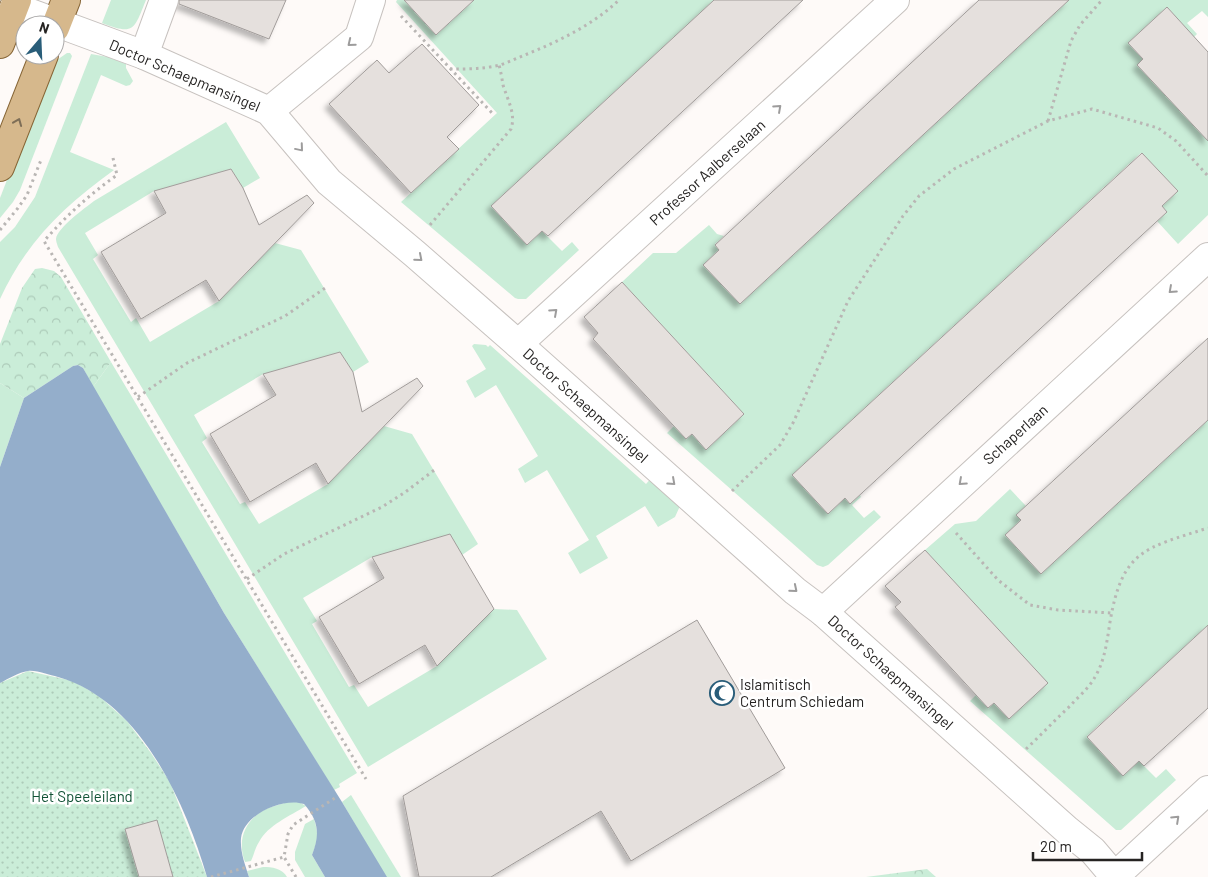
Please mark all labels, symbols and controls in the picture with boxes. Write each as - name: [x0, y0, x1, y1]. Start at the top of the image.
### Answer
- north arrow: [15, 15, 65, 65]
- text: N: [37, 18, 52, 37]
- street label: Doctor Schaepmansingel: [107, 35, 263, 115]
- one-way arrow: [348, 38, 357, 46]
- one-way arrow: [772, 105, 781, 114]
- street label: Professor Aalberselaan: [645, 115, 769, 229]
- one-way arrow: [12, 118, 22, 127]
- one-way arrow: [295, 143, 304, 152]
- one-way arrow: [414, 252, 423, 261]
- one-way arrow: [1169, 284, 1178, 293]
- one-way arrow: [549, 308, 558, 317]
- street label: Doctor Schaepmansingel: [520, 344, 652, 466]
- street label: Schaperlaan: [979, 400, 1051, 468]
- one-way arrow: [667, 476, 676, 485]
- one-way arrow: [958, 476, 967, 485]
- one-way arrow: [788, 584, 797, 592]
- street label: Doctor Schaepmansingel: [825, 611, 957, 733]
- place label: Islamitisch Centrum Schiedam: [740, 675, 864, 710]
- mosque icon: Islamitisch Centrum Schiedam: [709, 680, 735, 706]
- park label: Het Speeleiland: [31, 787, 133, 805]
- one-way arrow: [1171, 816, 1180, 825]
- scale bar: [1033, 830, 1142, 862]
- text: 20 m: [1040, 837, 1072, 855]

